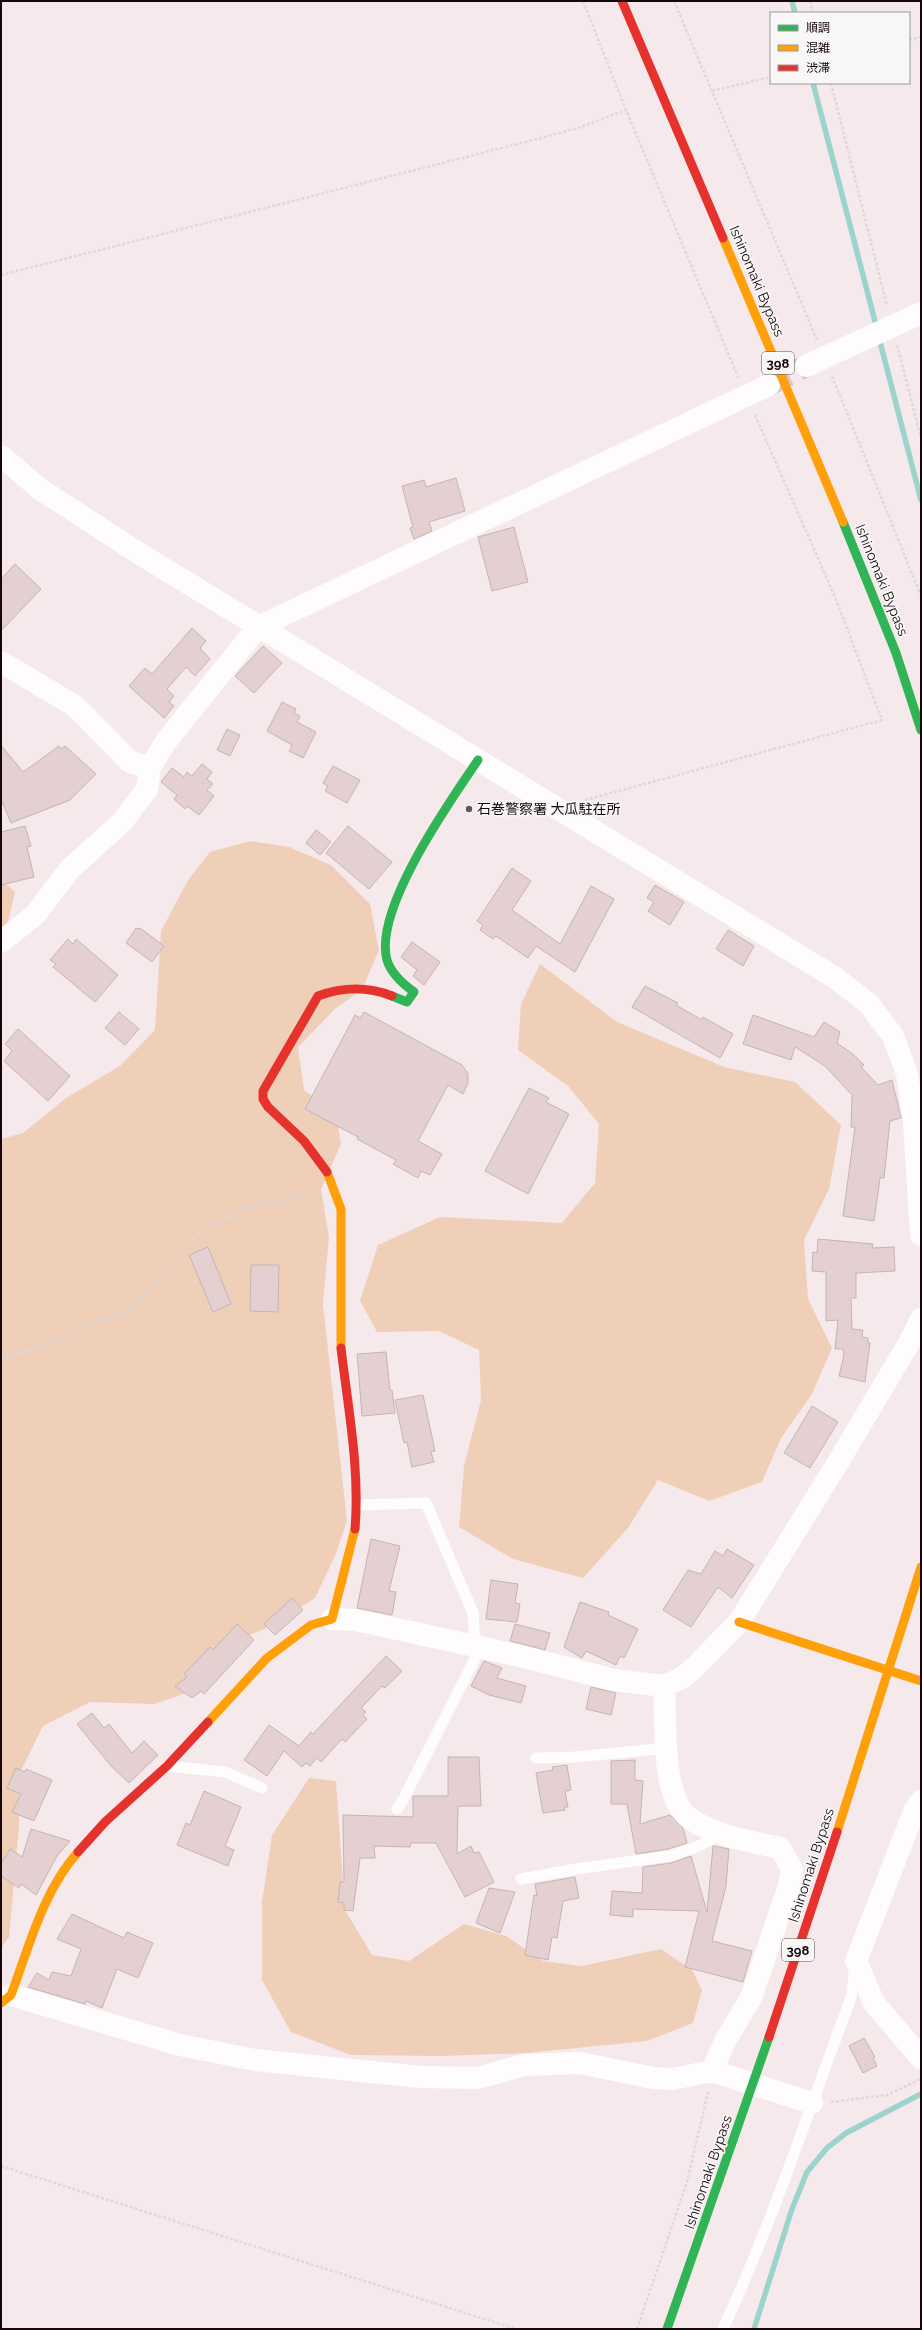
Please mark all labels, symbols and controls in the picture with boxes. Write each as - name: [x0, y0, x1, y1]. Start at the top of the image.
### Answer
- legend: [770, 12, 910, 84]
- text: 順調: [806, 21, 830, 35]
- text: 混雑: [806, 41, 830, 55]
- text: 渋滞: [806, 61, 830, 75]
- street label: Ishinomaki Bypass: [726, 223, 788, 339]
- road number: 398: [762, 352, 794, 374]
- street label: Ishinomaki Bypass: [852, 522, 912, 638]
- place label: 石巻警察署 大瓜駐在所: [477, 801, 621, 817]
- marker: 石巻警察署 大瓜駐在所: [464, 804, 474, 814]
- street label: Ishinomaki Bypass: [785, 1806, 837, 1924]
- road number: 398: [782, 1939, 814, 1961]
- street label: Ishinomaki Bypass: [681, 2113, 735, 2231]

